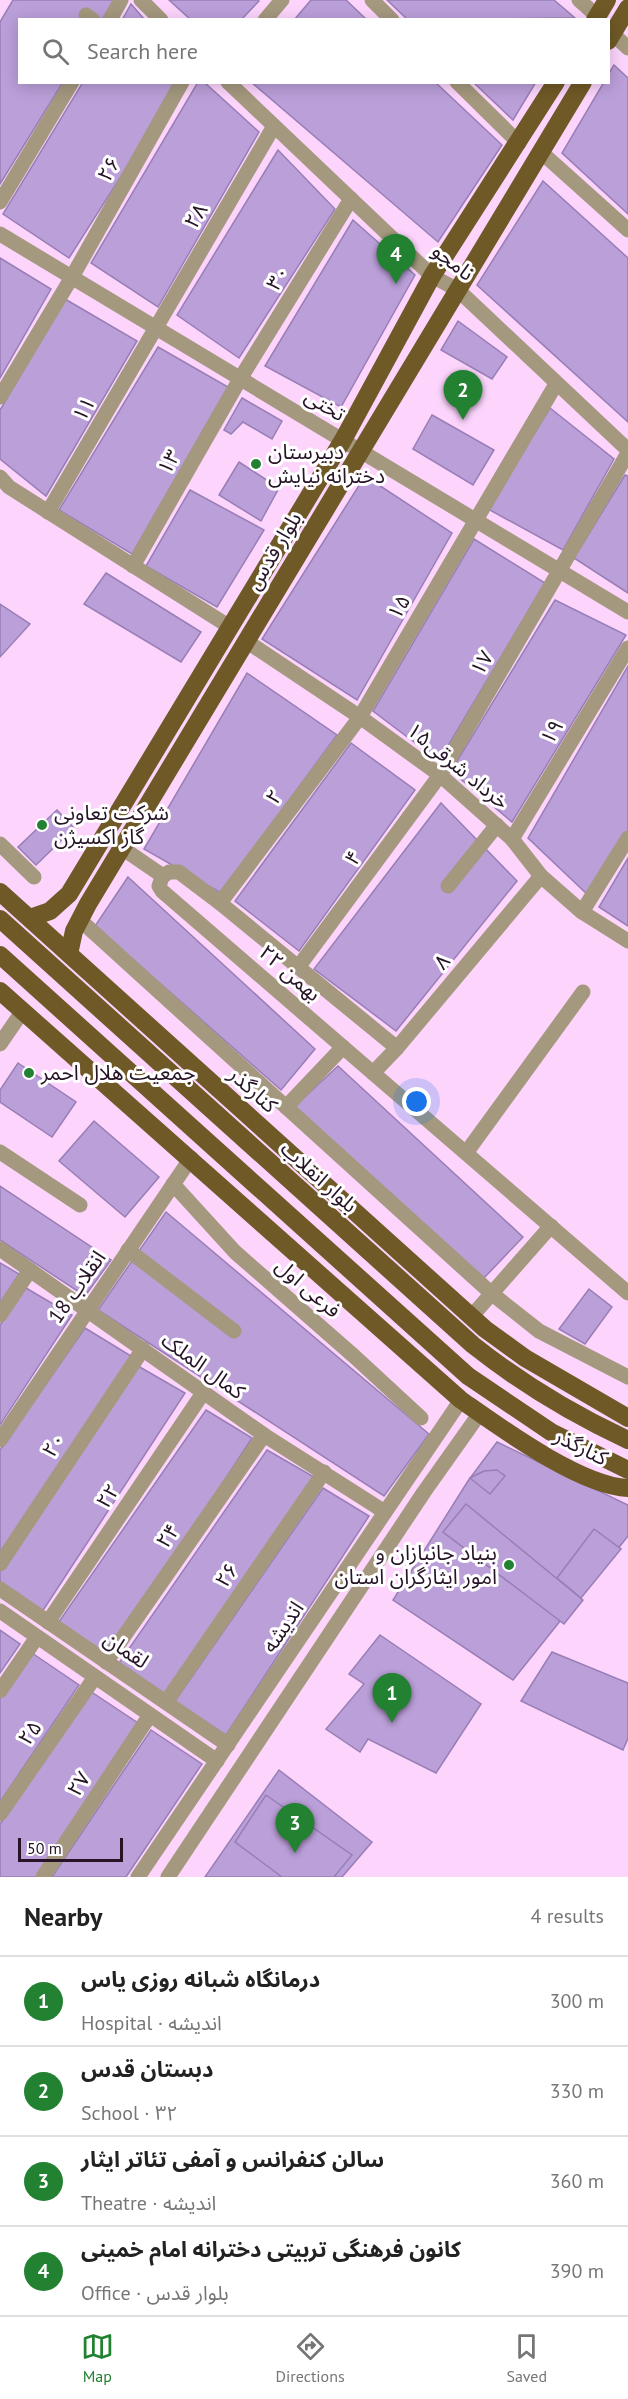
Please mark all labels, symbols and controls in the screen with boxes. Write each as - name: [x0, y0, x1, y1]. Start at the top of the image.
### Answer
- search box: [18, 18, 610, 84]
- icon: search: [39, 35, 72, 68]
- text: Search here: [87, 37, 198, 65]
- street label: ۲۶: [91, 152, 126, 186]
- street label: ۲۸: [178, 198, 213, 233]
- pin: 4: [376, 234, 416, 284]
- street label: نامجو: [427, 237, 480, 286]
- street label: ۳۰: [260, 260, 295, 295]
- pin: 2: [444, 370, 482, 420]
- street label: تختی: [300, 382, 351, 427]
- street label: ۱۱: [66, 392, 101, 426]
- place label: دبیرستان دخترانه نیایش: [268, 438, 385, 489]
- street label: ۱۳: [151, 445, 186, 479]
- marker: دبیرستان دخترانه نیایش: [249, 457, 263, 471]
- street label: بلوار قدس: [240, 507, 307, 595]
- street label: ۱۵: [381, 590, 416, 624]
- street label: ۱۷: [464, 645, 499, 680]
- street label: ۱۹: [534, 714, 569, 749]
- street label: ۱۵خرداد شرقی: [402, 716, 515, 815]
- street label: ۲: [259, 784, 288, 810]
- place label: شرکت تعاونی گاز اکسیژن: [54, 799, 169, 850]
- marker: شرکت تعاونی گاز اکسیژن: [35, 818, 49, 832]
- street label: ۴: [338, 845, 367, 871]
- street label: ۲۲ بهمن: [254, 938, 327, 1007]
- street label: ۸: [427, 948, 456, 975]
- place label: جمعیت هلال احمر: [40, 1059, 196, 1086]
- street label: کنارگذر: [223, 1060, 284, 1119]
- marker: جمعیت هلال احمر: [22, 1066, 36, 1080]
- your location: [402, 1087, 431, 1116]
- street label: بلوار انقلاب: [275, 1135, 364, 1218]
- street label: انقلاب 18: [42, 1245, 111, 1328]
- street label: فرعی اول: [270, 1252, 347, 1323]
- street label: کمال الملک: [156, 1326, 251, 1405]
- street label: کنارگذر: [549, 1421, 613, 1472]
- street label: ۲۰: [36, 1427, 71, 1462]
- street label: ۲۲: [90, 1478, 125, 1513]
- street label: ۲۴: [150, 1518, 186, 1553]
- place label: بنیاد جانبازان و امور ایثارگران استان: [334, 1539, 497, 1590]
- street label: ۲۶: [209, 1557, 244, 1592]
- marker: بنیاد جانبازان و امور ایثارگران استان: [502, 1558, 516, 1572]
- street label: اندیشه: [256, 1596, 309, 1658]
- street label: لقمان: [99, 1625, 154, 1674]
- pin: 1: [372, 1674, 412, 1723]
- street label: ۲۵: [12, 1715, 48, 1750]
- street label: ۲۷: [61, 1766, 96, 1801]
- pin: 3: [276, 1804, 314, 1853]
- scale bar: [18, 1835, 123, 1862]
- text: 50 m: [27, 1838, 62, 1858]
- text: Nearby: [24, 1900, 102, 1933]
- text: 4 results: [531, 1903, 604, 1929]
- text: درمانگاه شبانه روزی یاس: [81, 1965, 320, 1993]
- text: 1: [38, 1988, 49, 2014]
- text: 300 m: [550, 1988, 604, 2014]
- text: Hospital · اندیشه: [81, 2010, 222, 2036]
- text: دبستان قدس: [81, 2055, 213, 2083]
- text: 2: [38, 2078, 49, 2104]
- text: 330 m: [550, 2078, 604, 2104]
- text: School · ۳۲: [81, 2100, 178, 2126]
- text: سالن کنفرانس و آمفی تئاتر ایثار: [81, 2145, 384, 2173]
- text: 3: [38, 2168, 49, 2194]
- text: 360 m: [550, 2168, 604, 2194]
- text: Theatre · اندیشه: [81, 2190, 216, 2216]
- text: کانون فرهنگی تربیتی دخترانه امام خمینی: [81, 2235, 461, 2263]
- text: 4: [38, 2258, 49, 2284]
- text: 390 m: [550, 2258, 604, 2284]
- text: Office · بلوار قدس: [81, 2280, 229, 2306]
- tab: Map: [81, 2330, 114, 2386]
- tab: Directions: [276, 2330, 345, 2386]
- tab: Saved: [506, 2330, 547, 2386]

